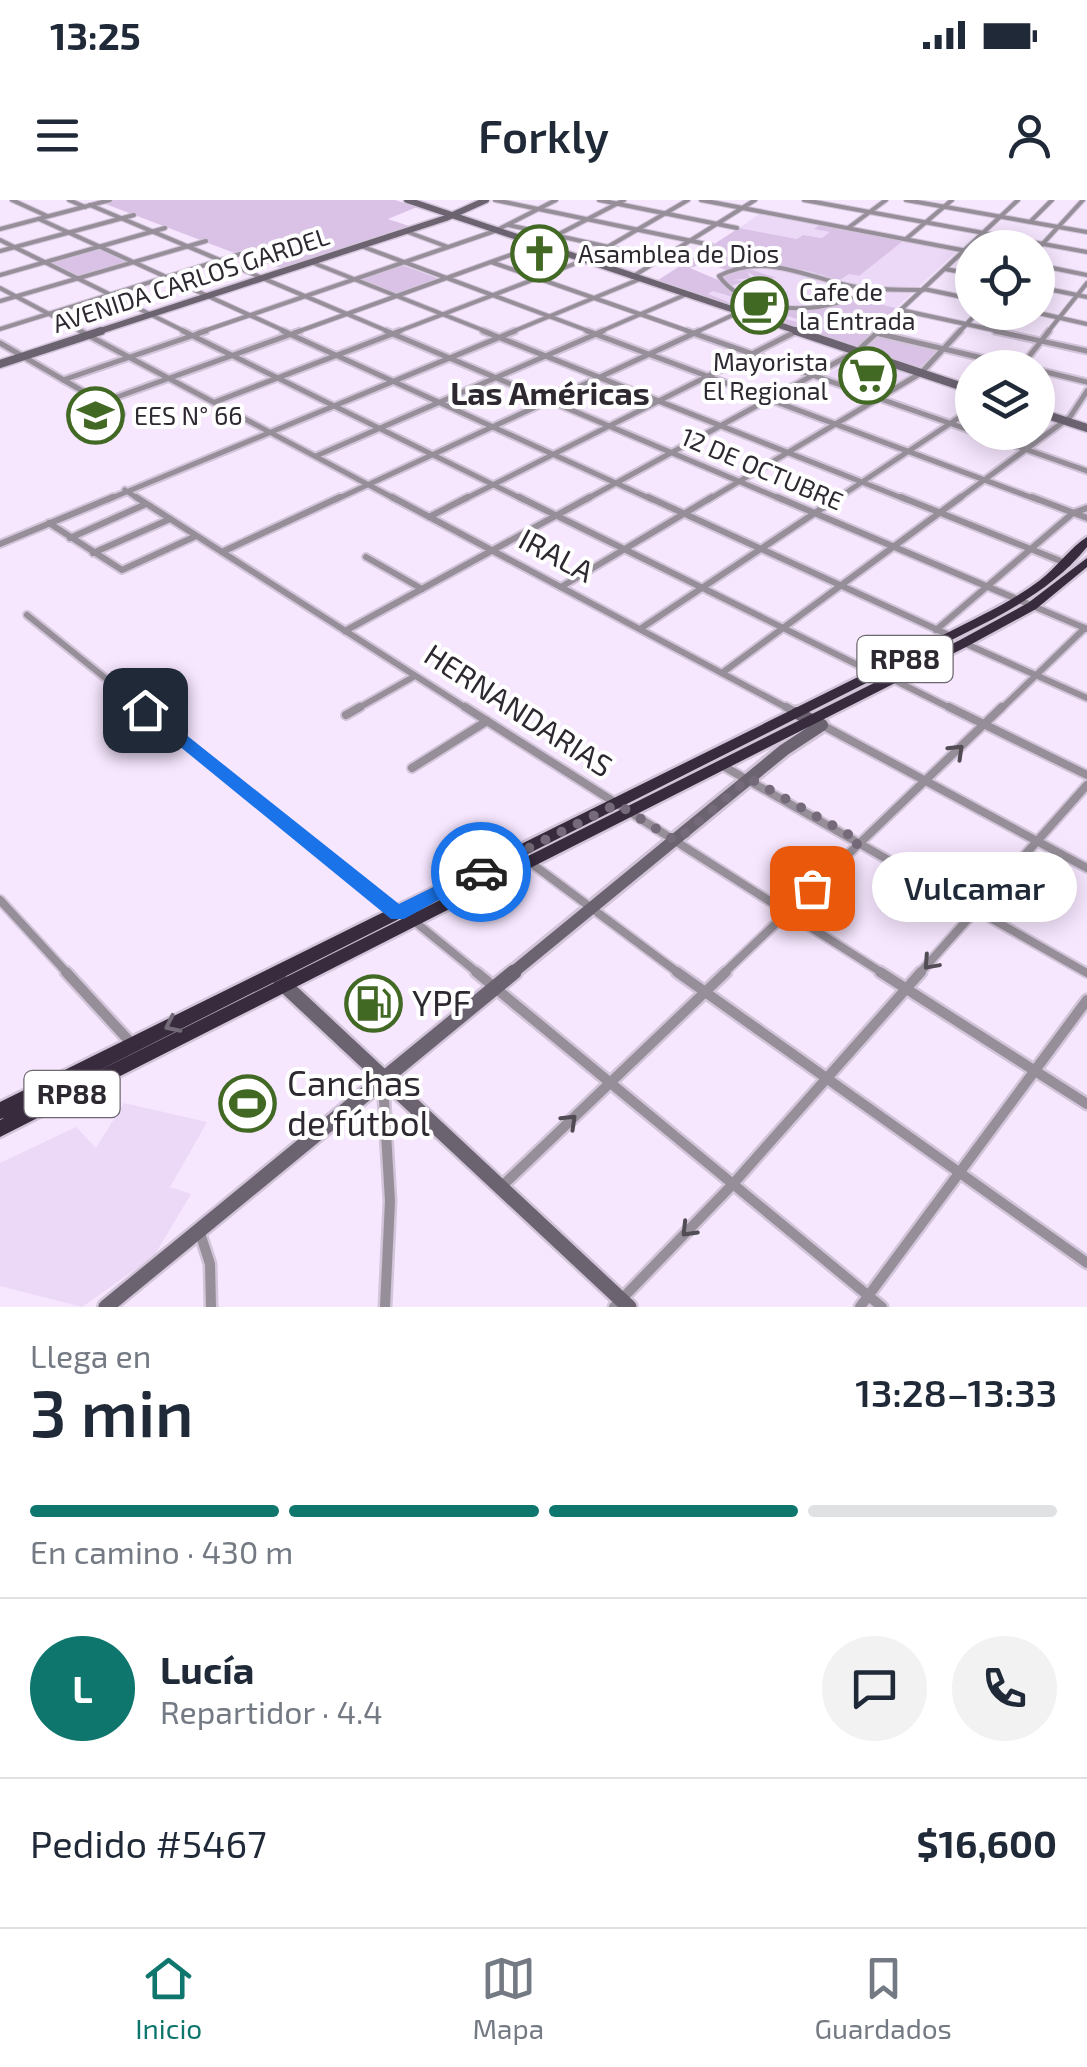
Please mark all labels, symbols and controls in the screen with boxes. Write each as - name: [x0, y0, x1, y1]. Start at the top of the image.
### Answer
- text: 13:25: [50, 12, 141, 58]
- icon: menu: [30, 108, 85, 163]
- text: Forkly: [478, 108, 609, 162]
- icon: person: [1002, 108, 1057, 163]
- street label: AVENIDA CARLOS GARDEL: [48, 220, 333, 338]
- church icon: Asamblea de Dios: [509, 224, 569, 284]
- map controls: [955, 230, 1055, 450]
- button: locate: [955, 230, 1055, 330]
- place label: Asamblea de Dios: [578, 238, 779, 268]
- cafe icon: Cafe de la Entrada: [730, 276, 790, 336]
- place label: Cafe de la Entrada: [799, 276, 916, 335]
- place label: Mayorista El Regional: [703, 346, 829, 405]
- supermarket icon: Mayorista El Regional: [837, 346, 897, 406]
- button: layers: [955, 350, 1055, 450]
- district label: Las Américas: [450, 373, 650, 411]
- school or university icon: EES N° 66: [65, 386, 125, 446]
- place label: EES N° 66: [134, 400, 242, 430]
- street label: 12 DE OCTUBRE: [677, 421, 848, 516]
- street label: IRALA: [514, 520, 601, 589]
- street label: HERNANDARIAS: [418, 635, 620, 783]
- road number: RP88: [858, 636, 952, 682]
- pin: [103, 668, 188, 753]
- icon: home: [118, 683, 173, 738]
- one-way arrow: [945, 745, 963, 763]
- courier: [431, 822, 531, 922]
- icon: car: [454, 845, 509, 900]
- pin: [770, 846, 855, 931]
- callout: Vulcamar: [872, 853, 1077, 923]
- icon: bag: [785, 861, 840, 916]
- text: Vulcamar: [904, 868, 1045, 906]
- one-way arrow: [923, 951, 941, 970]
- fuel station icon: YPF: [343, 974, 403, 1034]
- place label: YPF: [412, 981, 471, 1023]
- one-way arrow: [164, 1012, 182, 1032]
- place label: Canchas de fútbol: [287, 1061, 431, 1143]
- road number: RP88: [24, 1071, 120, 1117]
- sports icon: Canchas de fútbol: [218, 1074, 278, 1134]
- one-way arrow: [558, 1115, 577, 1133]
- one-way arrow: [682, 1218, 700, 1236]
- text: Llega en: [30, 1336, 151, 1374]
- text: 13:28–13:33: [855, 1369, 1057, 1415]
- text: 3 min: [30, 1372, 194, 1450]
- text: En camino · 430 m: [30, 1532, 293, 1570]
- button: chat: [822, 1636, 927, 1741]
- button: phone: [952, 1636, 1057, 1741]
- text: Lucía: [160, 1646, 254, 1692]
- text: L: [72, 1665, 93, 1711]
- text: Repartidor · 4.4: [160, 1692, 383, 1730]
- text: Pedido #5467: [30, 1820, 267, 1866]
- text: $16,600: [917, 1820, 1057, 1866]
- tab: Inicio: [135, 1951, 202, 2045]
- tab: Mapa: [473, 1951, 544, 2045]
- tab: Guardados: [814, 1951, 952, 2045]

